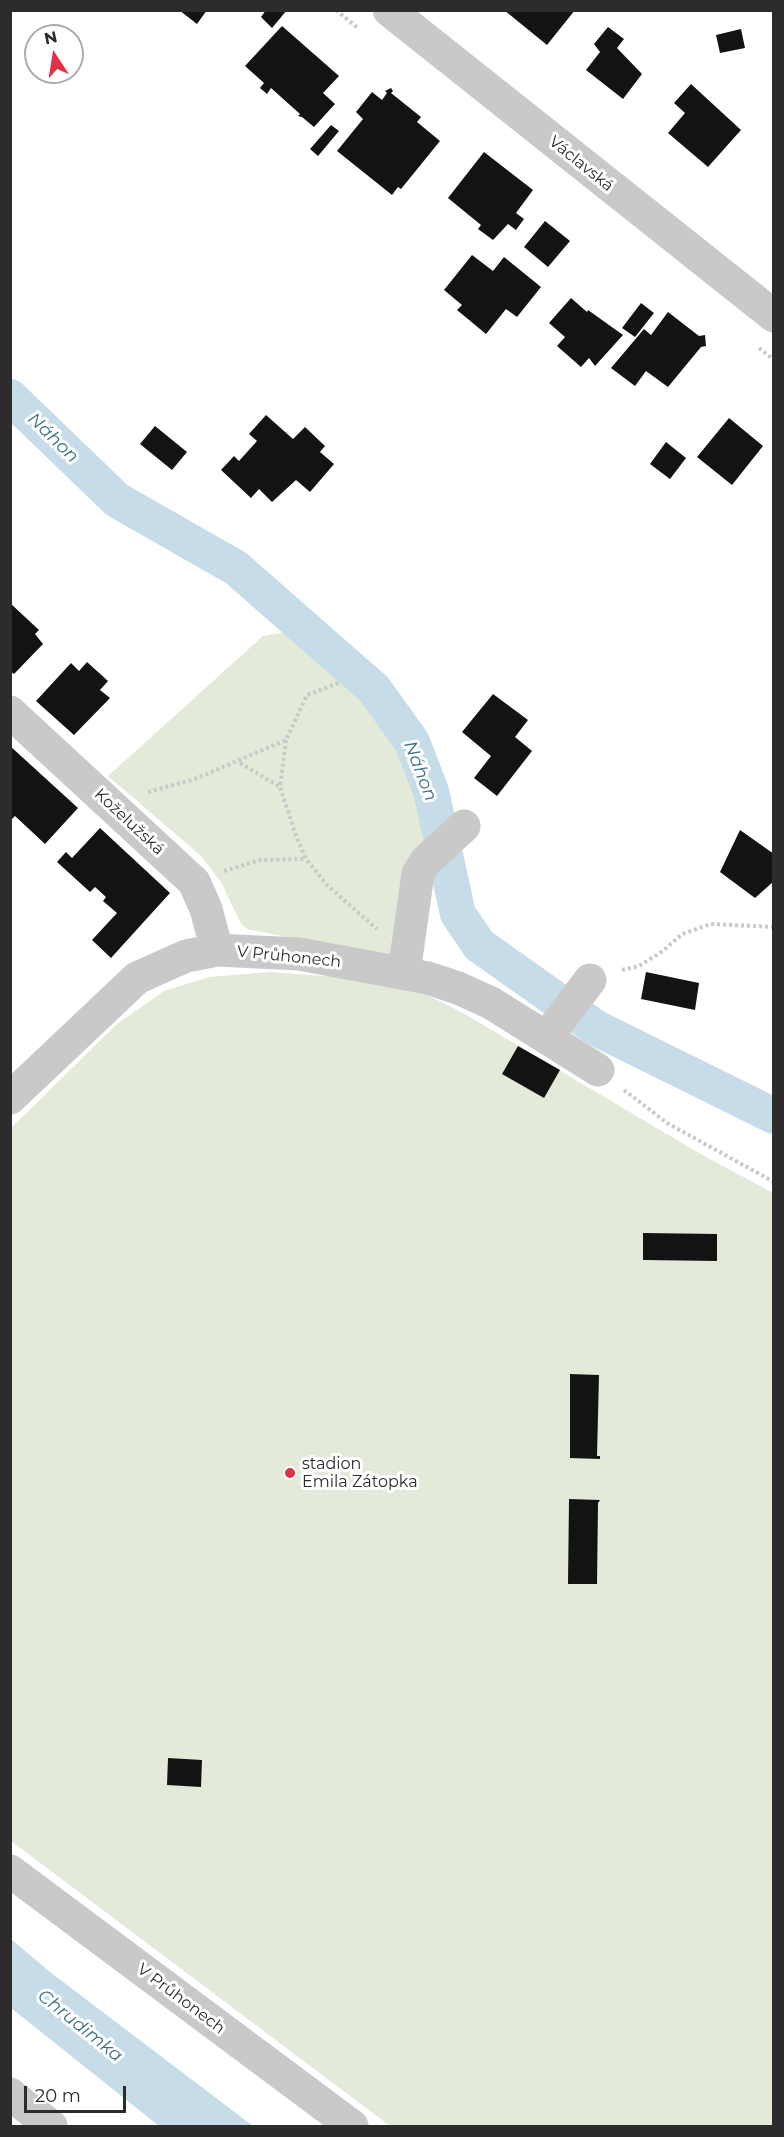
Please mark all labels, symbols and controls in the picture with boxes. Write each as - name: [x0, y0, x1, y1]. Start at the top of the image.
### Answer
- north arrow: [24, 24, 84, 84]
- text: N: [42, 27, 59, 48]
- street label: Václavská: [545, 132, 617, 196]
- water label: Náhon: [23, 409, 83, 467]
- water label: Náhon: [399, 738, 441, 804]
- street label: Koželužská: [90, 785, 168, 859]
- street label: V Průhonech: [236, 942, 342, 972]
- place label: stadion Emila Zátopka: [302, 1454, 418, 1492]
- marker: stadion Emila Zátopka: [283, 1466, 297, 1480]
- street label: V Průhonech: [133, 1960, 229, 2038]
- water label: Chrudimka: [33, 1985, 127, 2067]
- scale bar: [27, 2074, 129, 2112]
- text: 20 m: [35, 2085, 81, 2107]

